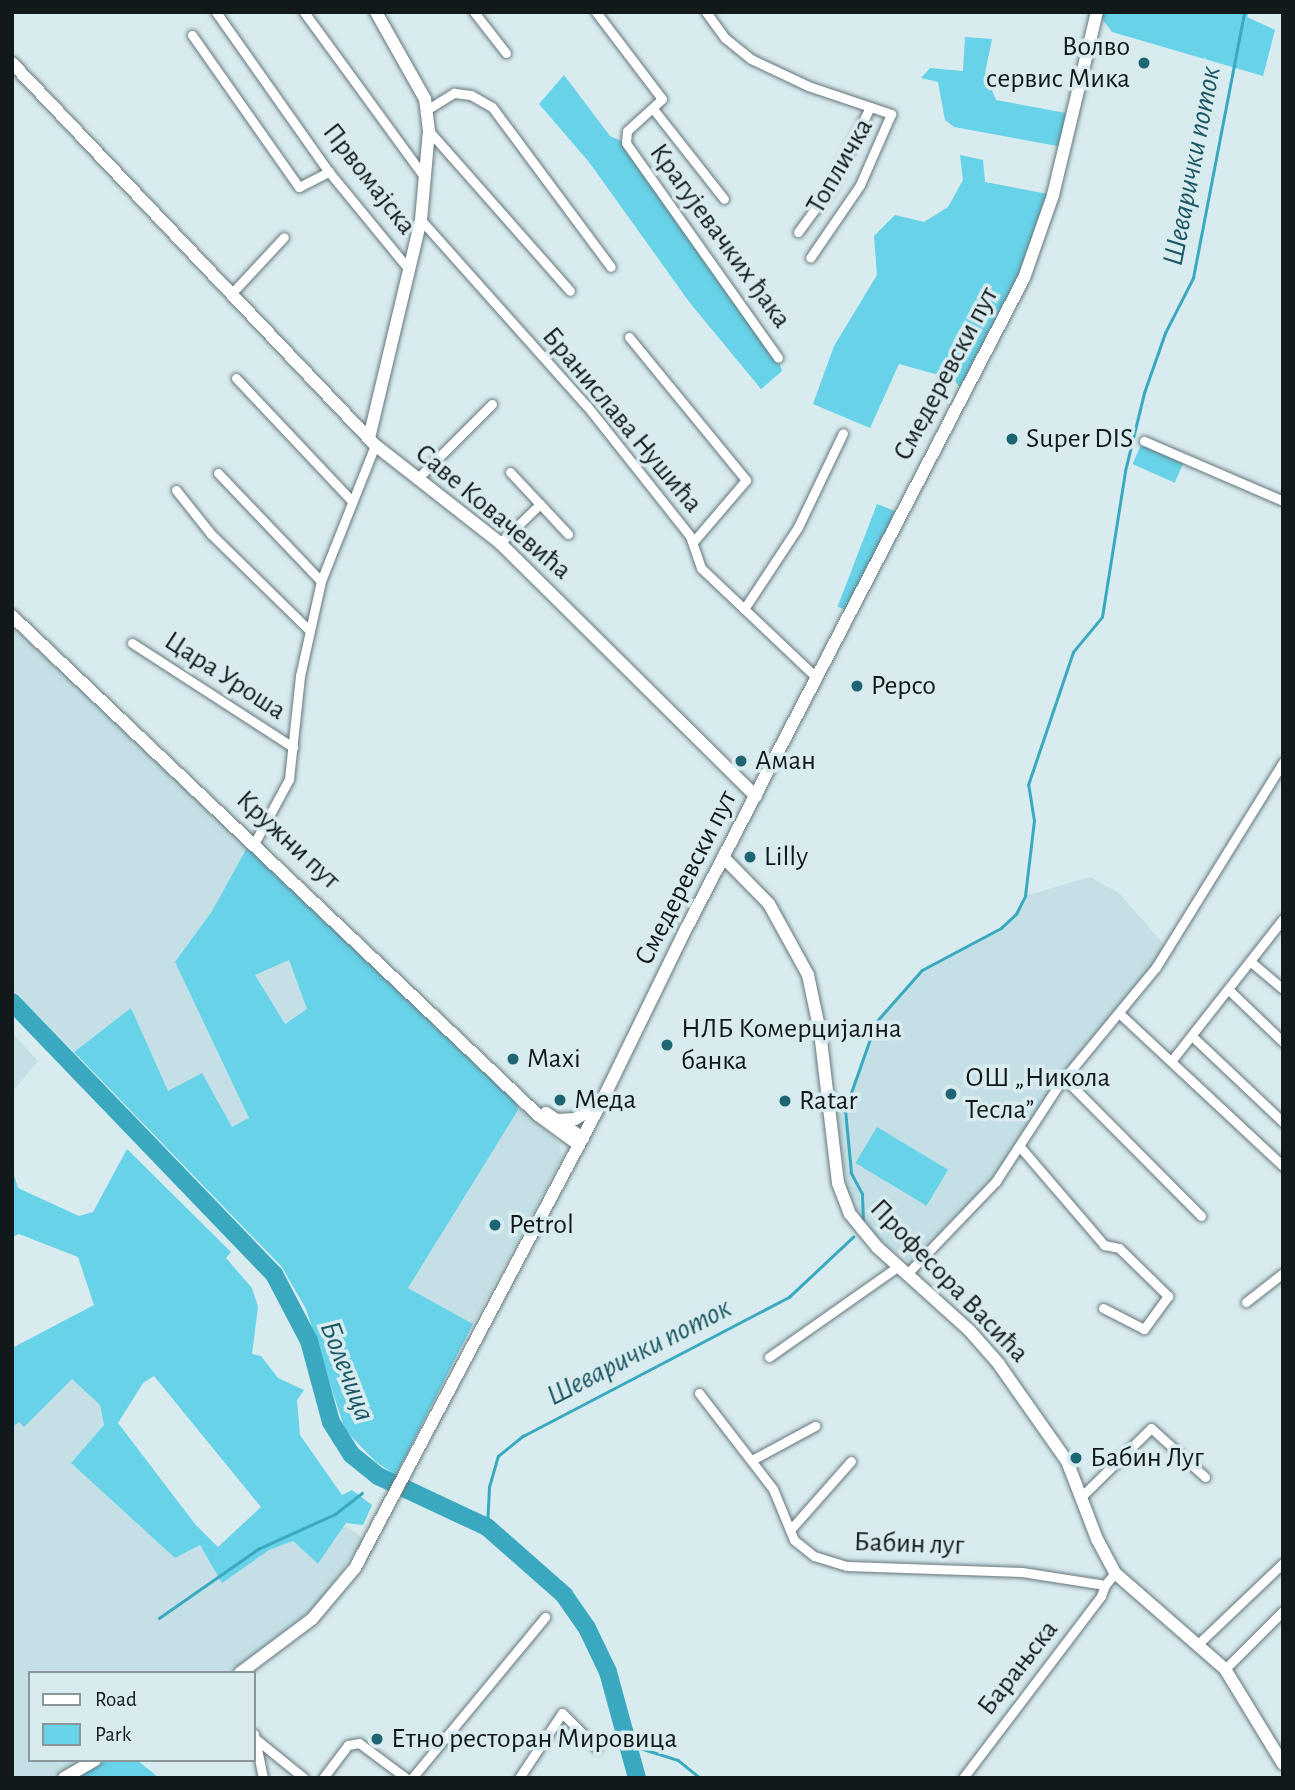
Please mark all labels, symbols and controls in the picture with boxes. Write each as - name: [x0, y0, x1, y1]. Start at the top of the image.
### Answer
- place label: Волво сервис Мика: [986, 30, 1130, 96]
- marker: Волво сервис Мика: [1136, 55, 1152, 71]
- water label: Шеварички поток: [1155, 63, 1229, 269]
- street label: Топличка: [799, 112, 881, 220]
- street label: Првомајска: [315, 116, 423, 242]
- street label: Крагујевачких ђака: [642, 137, 798, 335]
- street label: Смедеревски пут: [886, 281, 1006, 467]
- street label: Бранислава Нушића: [534, 320, 710, 520]
- place label: Super DIS: [1026, 422, 1133, 456]
- marker: Super DIS: [1004, 431, 1020, 447]
- street label: Саве Ковачевића: [408, 437, 578, 587]
- street label: Цара Уроша: [158, 624, 292, 728]
- place label: Pepco: [871, 669, 936, 703]
- marker: Pepco: [849, 678, 865, 694]
- place label: Аман: [755, 744, 816, 778]
- marker: Аман: [733, 753, 749, 769]
- street label: Кружни пут: [229, 783, 347, 897]
- street label: Смедеревски пут: [627, 785, 745, 971]
- place label: Lilly: [764, 840, 808, 874]
- marker: Lilly: [742, 849, 758, 865]
- place label: НЛБ Комерцијална банка: [681, 1012, 902, 1078]
- marker: НЛБ Комерцијална банка: [659, 1037, 675, 1053]
- place label: Maxi: [527, 1042, 581, 1076]
- marker: Maxi: [505, 1051, 521, 1067]
- place label: ОШ „Никола Тесла”: [965, 1061, 1110, 1127]
- place label: Меда: [574, 1083, 636, 1117]
- place label: Ratar: [799, 1084, 858, 1118]
- marker: ОШ „Никола Тесла”: [943, 1086, 959, 1102]
- marker: Меда: [552, 1092, 568, 1108]
- marker: Ratar: [777, 1093, 793, 1109]
- street label: Професора Васића: [862, 1192, 1036, 1370]
- place label: Petrol: [509, 1208, 574, 1242]
- marker: Petrol: [487, 1217, 503, 1233]
- water label: Шеварички поток: [541, 1290, 737, 1414]
- water label: Болечица: [311, 1316, 383, 1426]
- place label: Бабин Луг: [1090, 1441, 1204, 1475]
- marker: Бабин Луг: [1068, 1450, 1084, 1466]
- street label: Бабин луг: [853, 1525, 965, 1563]
- street label: Барањска: [970, 1614, 1066, 1722]
- legend: [28, 1671, 256, 1762]
- text: Road: [95, 1689, 137, 1710]
- place label: Етно ресторан Мировица: [391, 1722, 677, 1756]
- text: Park: [95, 1724, 131, 1745]
- marker: Етно ресторан Мировица: [369, 1731, 385, 1747]

